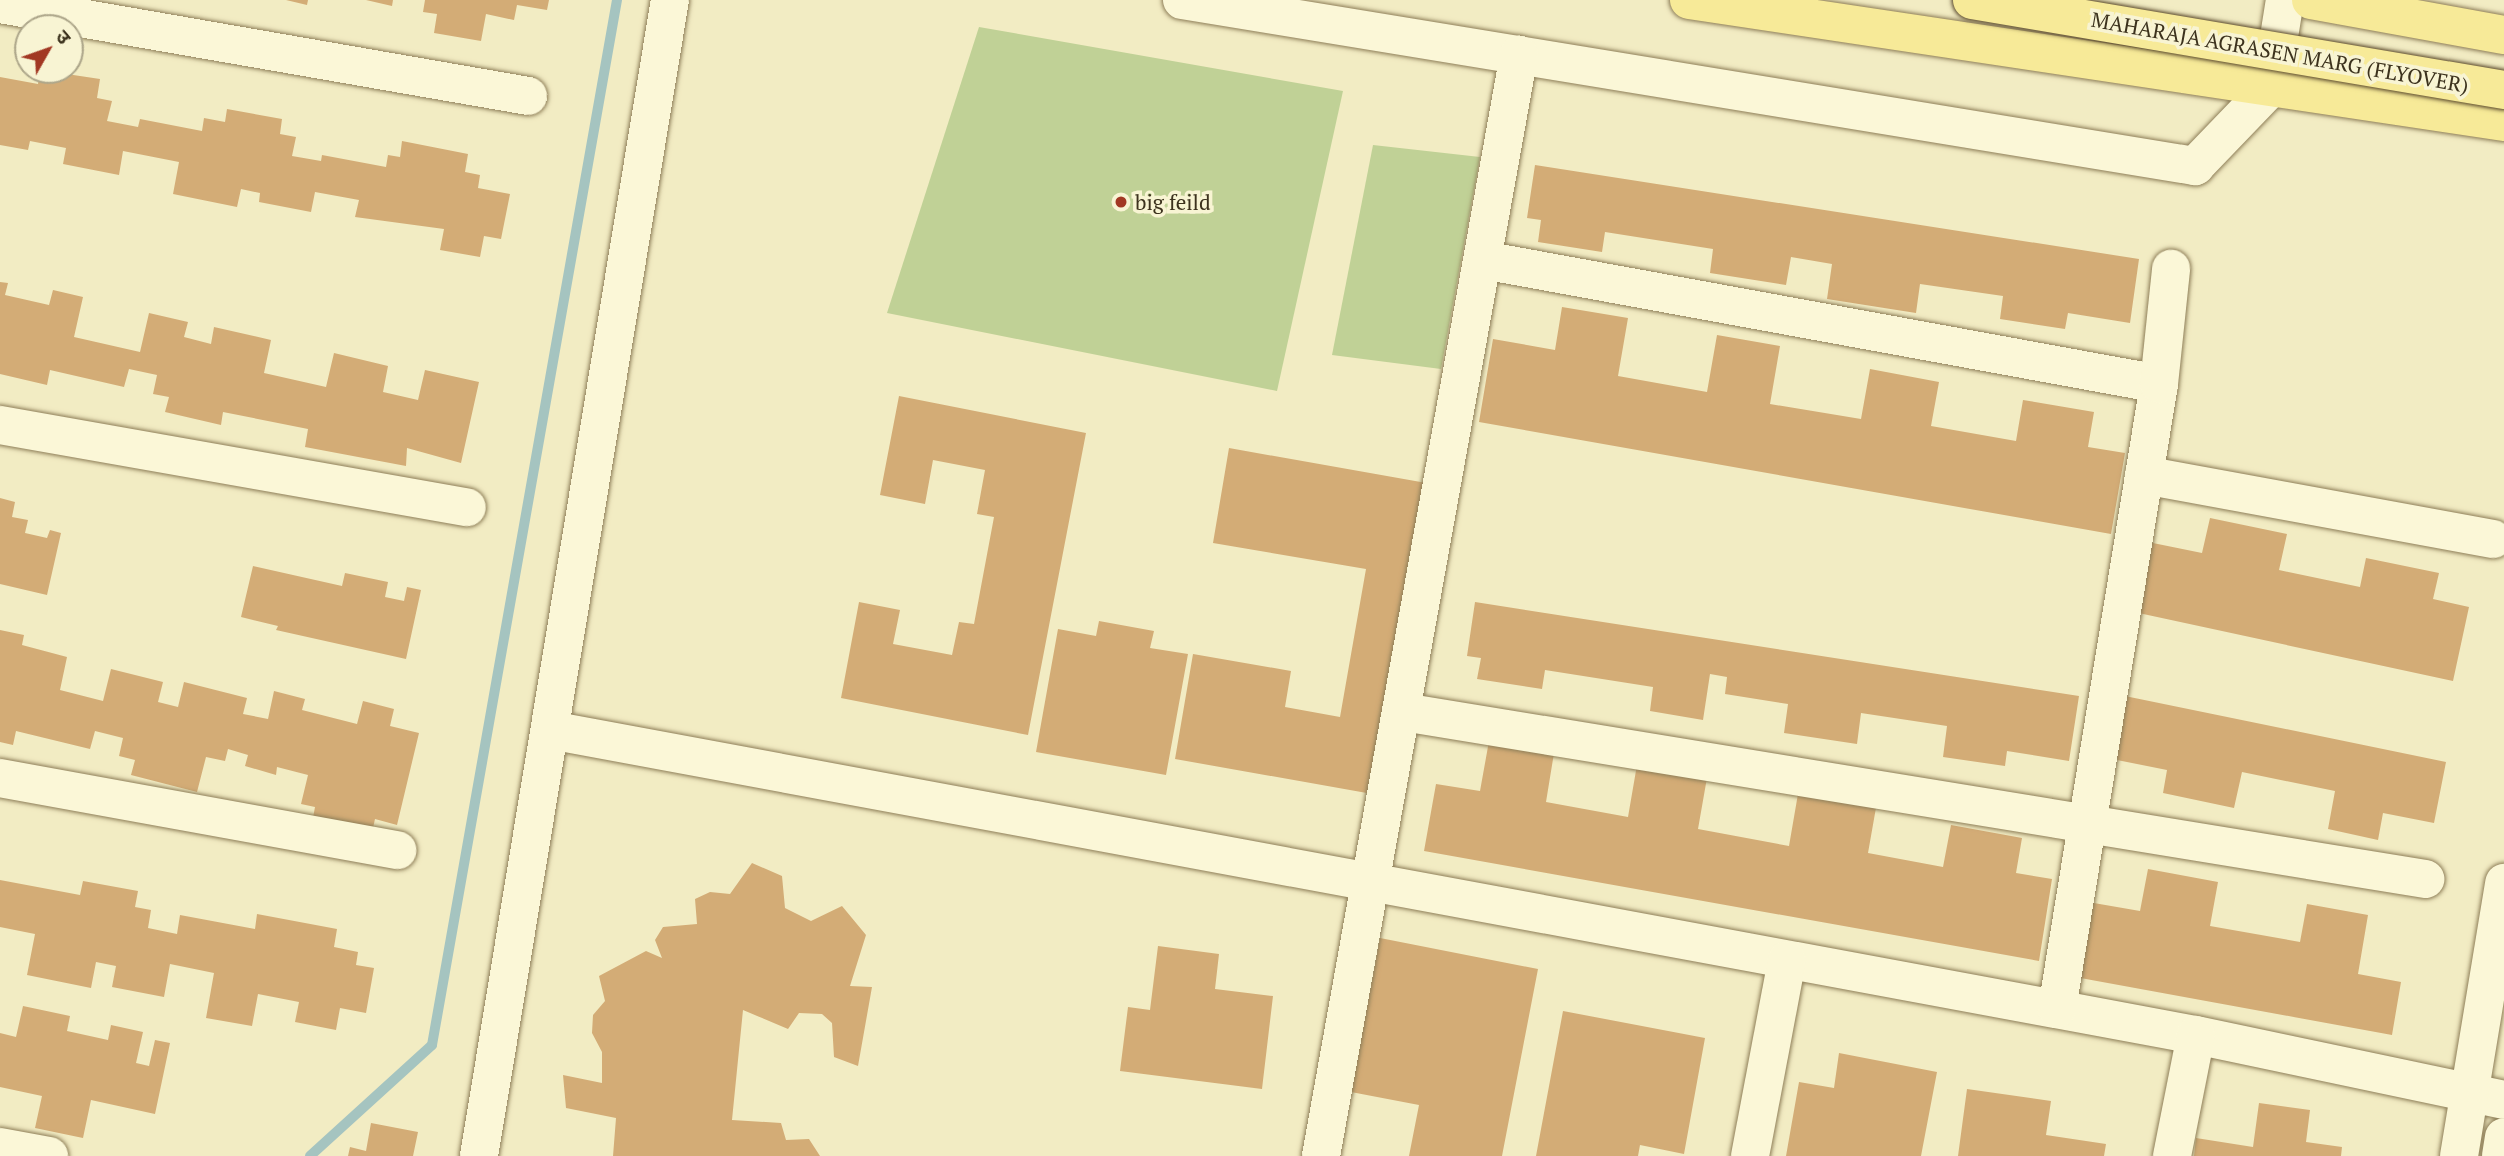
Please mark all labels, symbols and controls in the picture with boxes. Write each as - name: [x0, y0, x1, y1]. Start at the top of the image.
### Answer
- street label: MAHARAJA AGRASEN MARG (FLYOVER): [2089, 6, 2471, 98]
- north arrow: [14, 14, 84, 84]
- text: उ: [51, 24, 77, 49]
- place label: big feild: [1135, 189, 1211, 215]
- marker: big feild: [1113, 194, 1129, 210]

